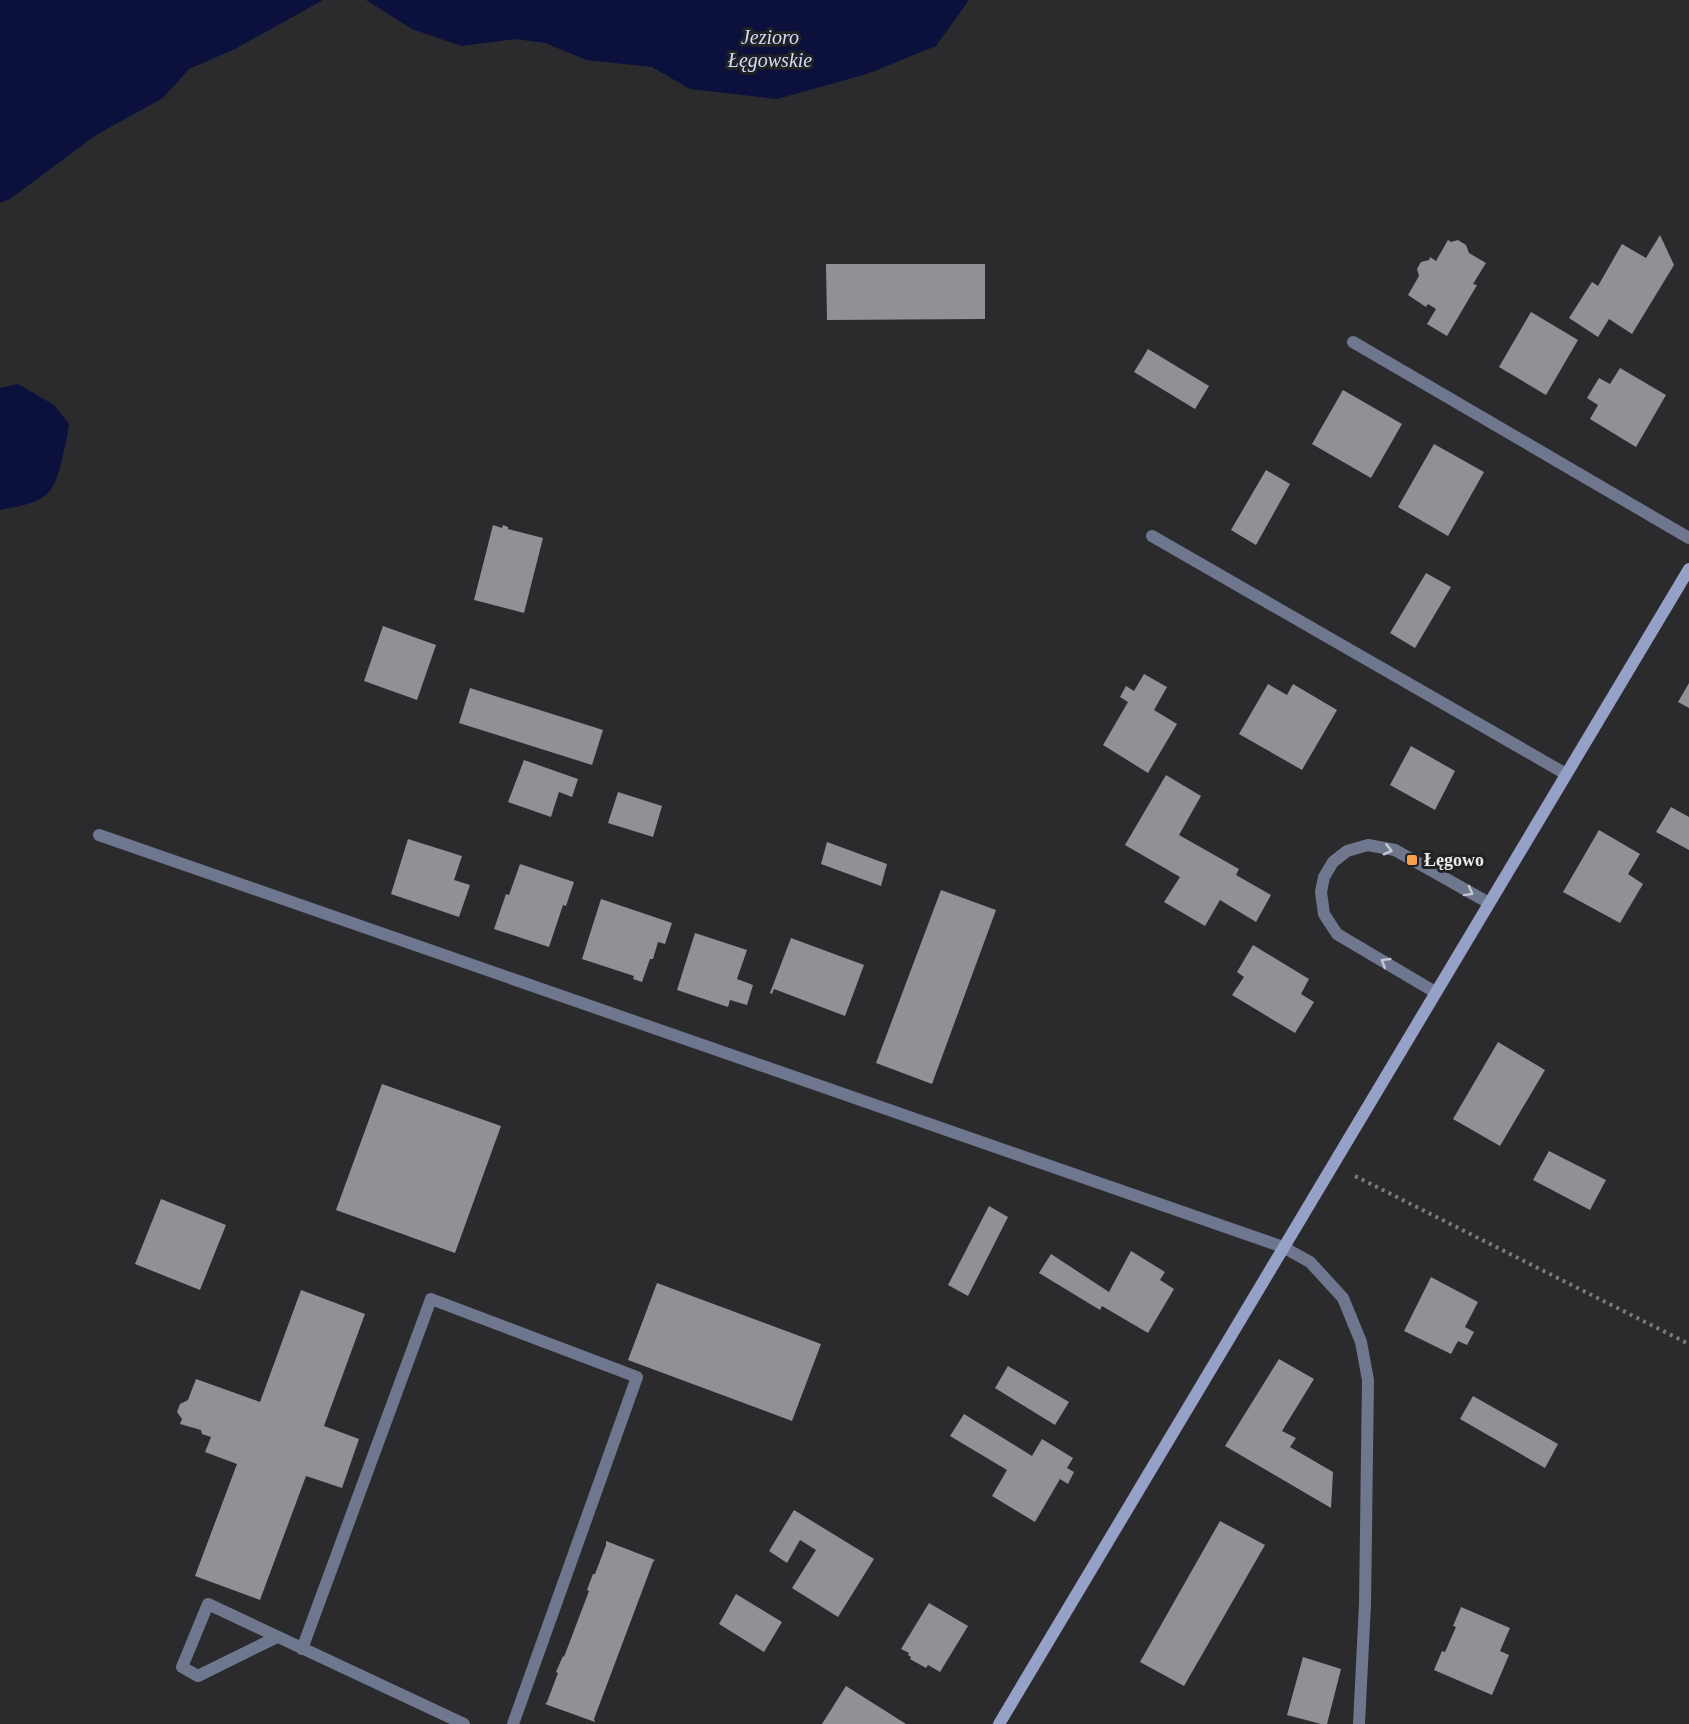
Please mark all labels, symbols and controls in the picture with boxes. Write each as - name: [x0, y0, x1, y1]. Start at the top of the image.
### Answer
- water label: Jezioro Łęgowskie: [727, 26, 812, 72]
- one-way arrow: [1383, 842, 1393, 855]
- place label: Łęgowo: [1424, 850, 1484, 870]
- marker: Łęgowo: [1405, 853, 1419, 867]
- one-way arrow: [1462, 884, 1473, 896]
- one-way arrow: [1381, 958, 1391, 970]

